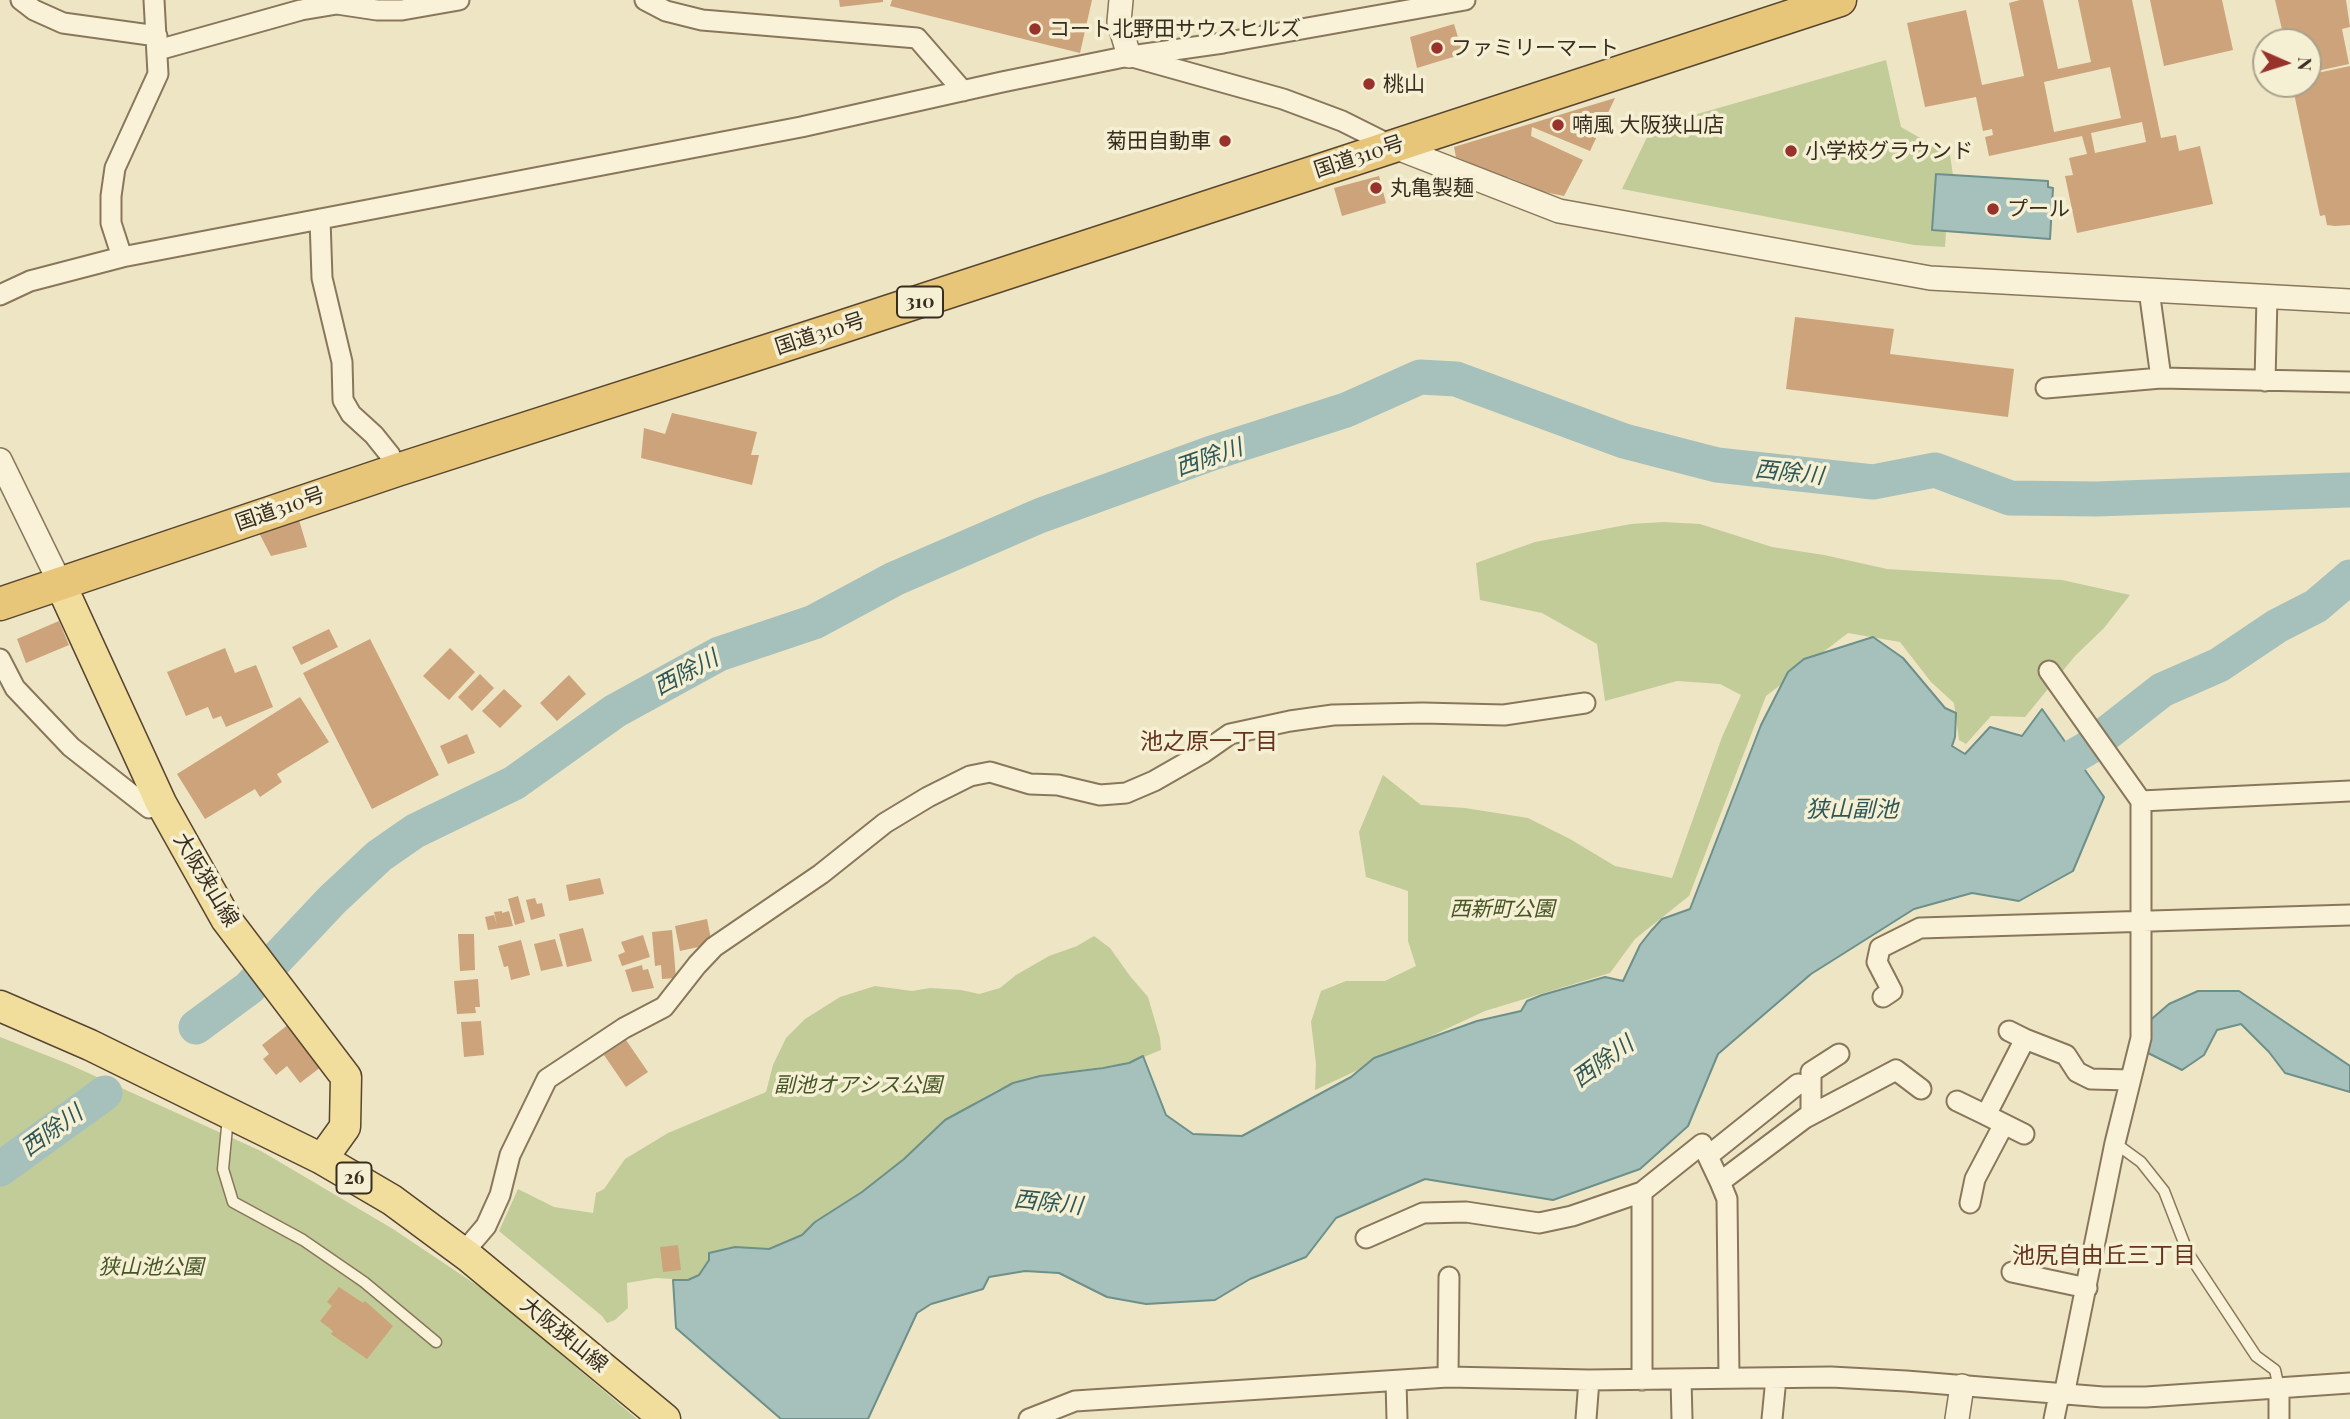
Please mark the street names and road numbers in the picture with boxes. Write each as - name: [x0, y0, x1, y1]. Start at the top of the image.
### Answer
- street label: 国道310号: [1311, 131, 1407, 183]
- road number: 310: [897, 286, 943, 318]
- street label: 国道310号: [772, 308, 868, 360]
- street label: 国道310号: [232, 482, 328, 536]
- street label: 大阪狭山線: [168, 829, 244, 931]
- road number: 26: [336, 1162, 372, 1194]
- street label: 大阪狭山線: [515, 1292, 613, 1378]

